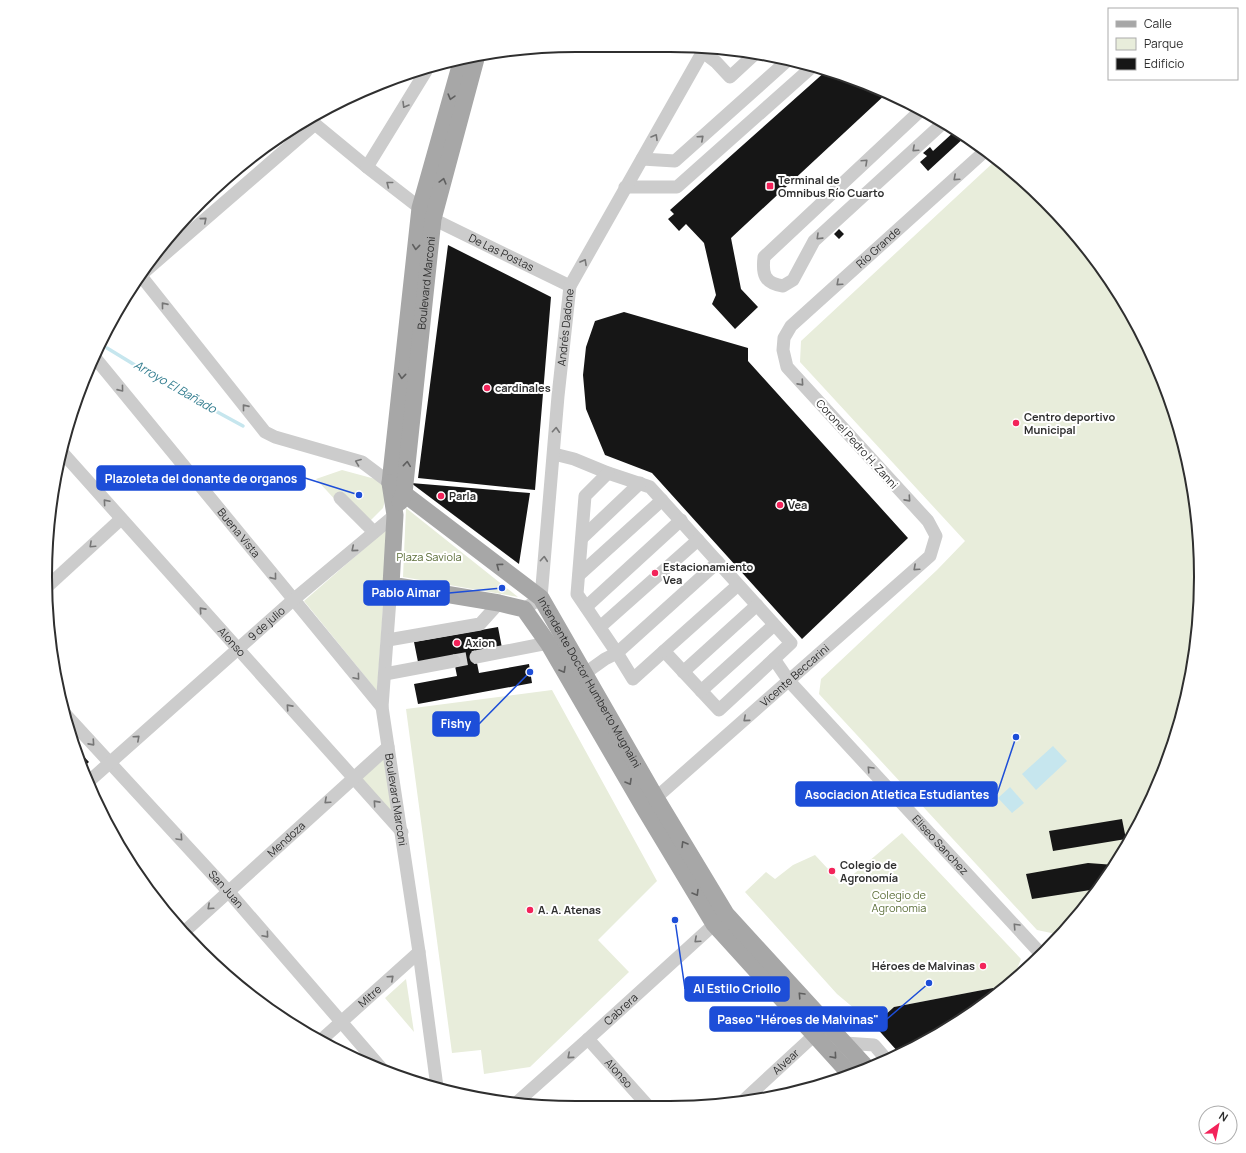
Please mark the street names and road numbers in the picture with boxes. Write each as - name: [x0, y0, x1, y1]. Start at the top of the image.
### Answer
- street label: Río Grande: [852, 222, 904, 271]
- street label: De Las Postas: [466, 230, 537, 274]
- street label: Boulevard Marconi: [413, 236, 438, 330]
- street label: Andrés Dadone: [553, 287, 577, 367]
- street label: Coronel Pedro H. Zanni: [813, 396, 902, 492]
- street label: Buena Vista: [214, 505, 264, 560]
- street label: Intendente Doctor Humberto Mugnaini: [535, 594, 645, 770]
- street label: 9 de julio: [244, 602, 288, 644]
- street label: Alonso: [215, 623, 250, 660]
- street label: Vicente Beccarini: [757, 640, 832, 710]
- street label: Boulevard Marconi: [382, 752, 411, 847]
- street label: Eliseo Sanchez: [909, 811, 972, 878]
- street label: Mendoza: [264, 818, 308, 860]
- street label: San Juan: [205, 867, 247, 911]
- street label: Mitre: [355, 981, 385, 1010]
- street label: Cabrera: [600, 990, 641, 1028]
- street label: Alvear: [769, 1045, 802, 1077]
- street label: Alonso: [602, 1055, 637, 1091]

